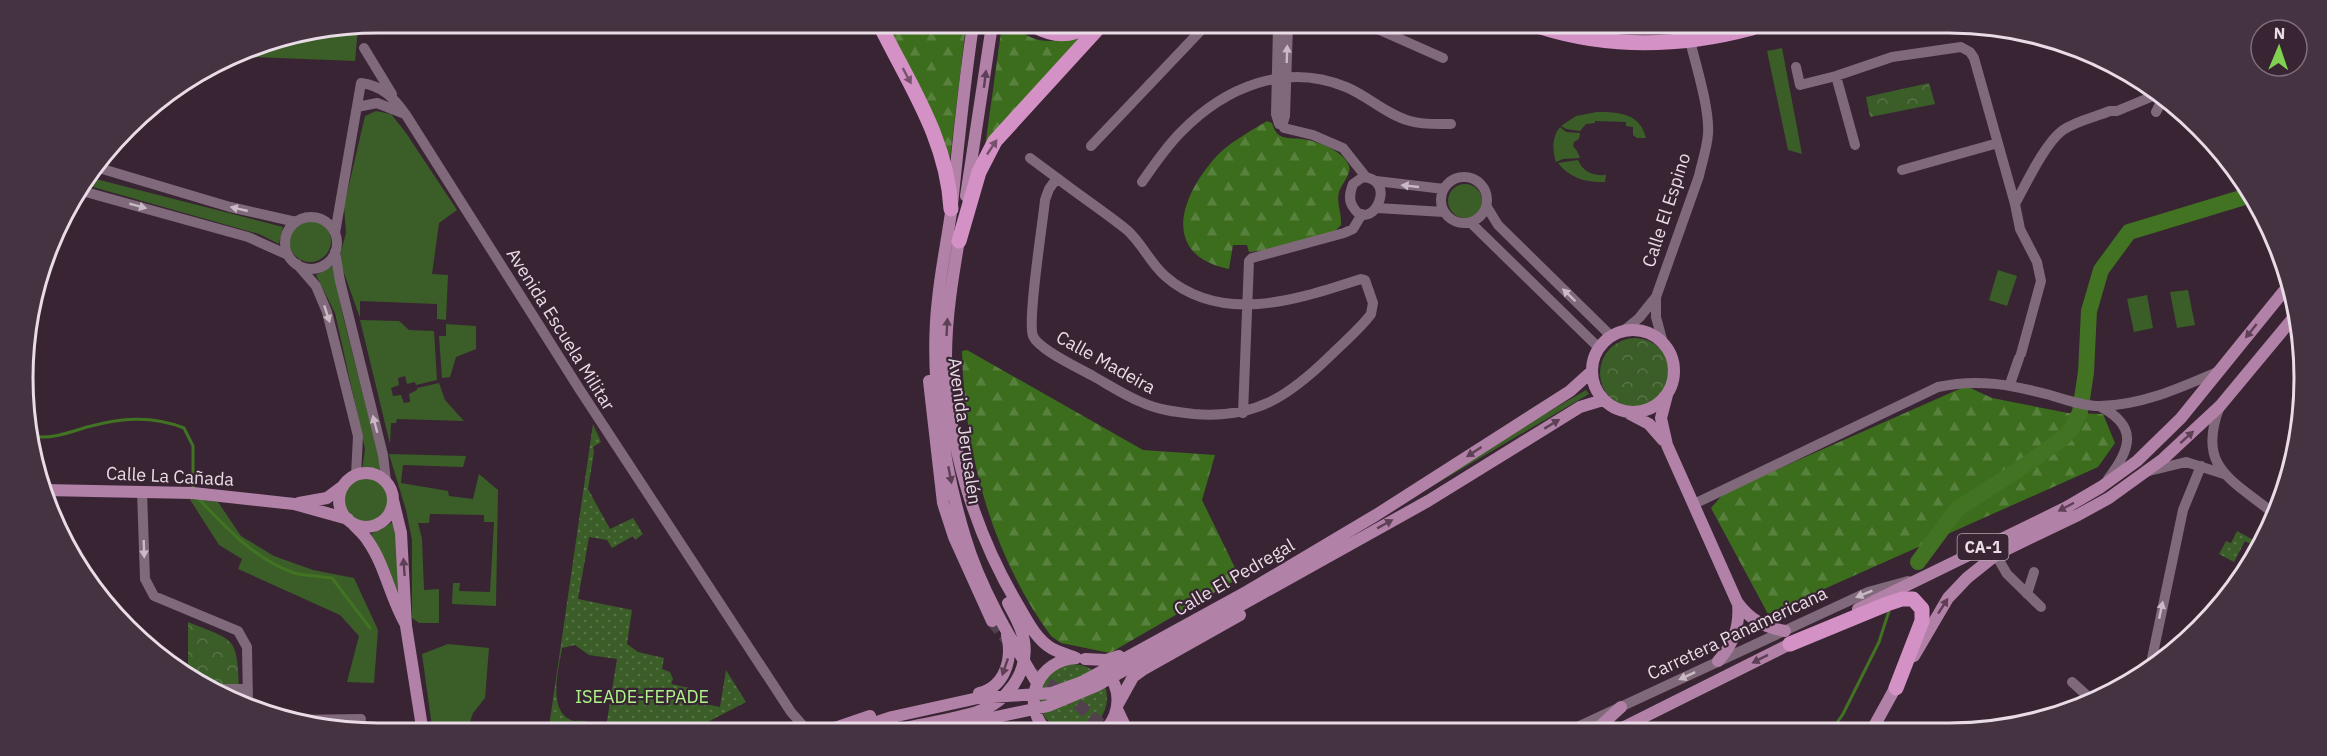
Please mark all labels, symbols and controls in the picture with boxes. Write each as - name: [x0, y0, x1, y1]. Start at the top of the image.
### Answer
- north arrow: [2249, 18, 2309, 78]
- text: N: [2273, 23, 2286, 43]
- one-way arrow: [1283, 44, 1292, 63]
- one-way arrow: [902, 68, 912, 85]
- one-way arrow: [980, 70, 989, 89]
- one-way arrow: [986, 139, 998, 155]
- street label: Calle El Espino: [1637, 150, 1695, 270]
- one-way arrow: [1400, 181, 1419, 191]
- one-way arrow: [129, 202, 148, 212]
- one-way arrow: [230, 203, 248, 213]
- street label: Avenida Escuela Militar: [502, 244, 621, 415]
- one-way arrow: [1563, 289, 1577, 303]
- one-way arrow: [322, 305, 332, 323]
- one-way arrow: [943, 317, 952, 336]
- one-way arrow: [2245, 323, 2258, 338]
- street label: Calle Madeira: [1052, 325, 1160, 399]
- street label: Avenida Jerusalén: [943, 356, 987, 506]
- one-way arrow: [370, 415, 379, 433]
- one-way arrow: [1544, 419, 1561, 429]
- one-way arrow: [2179, 431, 2194, 444]
- one-way arrow: [1466, 446, 1482, 458]
- street label: Calle La Cañada: [105, 461, 235, 491]
- one-way arrow: [946, 466, 955, 485]
- one-way arrow: [2057, 502, 2074, 512]
- one-way arrow: [1377, 519, 1394, 529]
- street label: Calle El Pedregal: [1170, 533, 1299, 621]
- road number: CA-1: [1958, 534, 2008, 560]
- one-way arrow: [139, 540, 149, 559]
- one-way arrow: [399, 558, 409, 577]
- street label: Carretera Panamericana: [1643, 581, 1831, 685]
- one-way arrow: [1854, 589, 1872, 599]
- one-way arrow: [1937, 599, 1949, 615]
- one-way arrow: [2157, 601, 2166, 620]
- one-way arrow: [1751, 654, 1769, 664]
- one-way arrow: [999, 659, 1009, 677]
- one-way arrow: [1677, 671, 1695, 681]
- park label: ISEADE-FEPADE: [575, 685, 709, 708]

